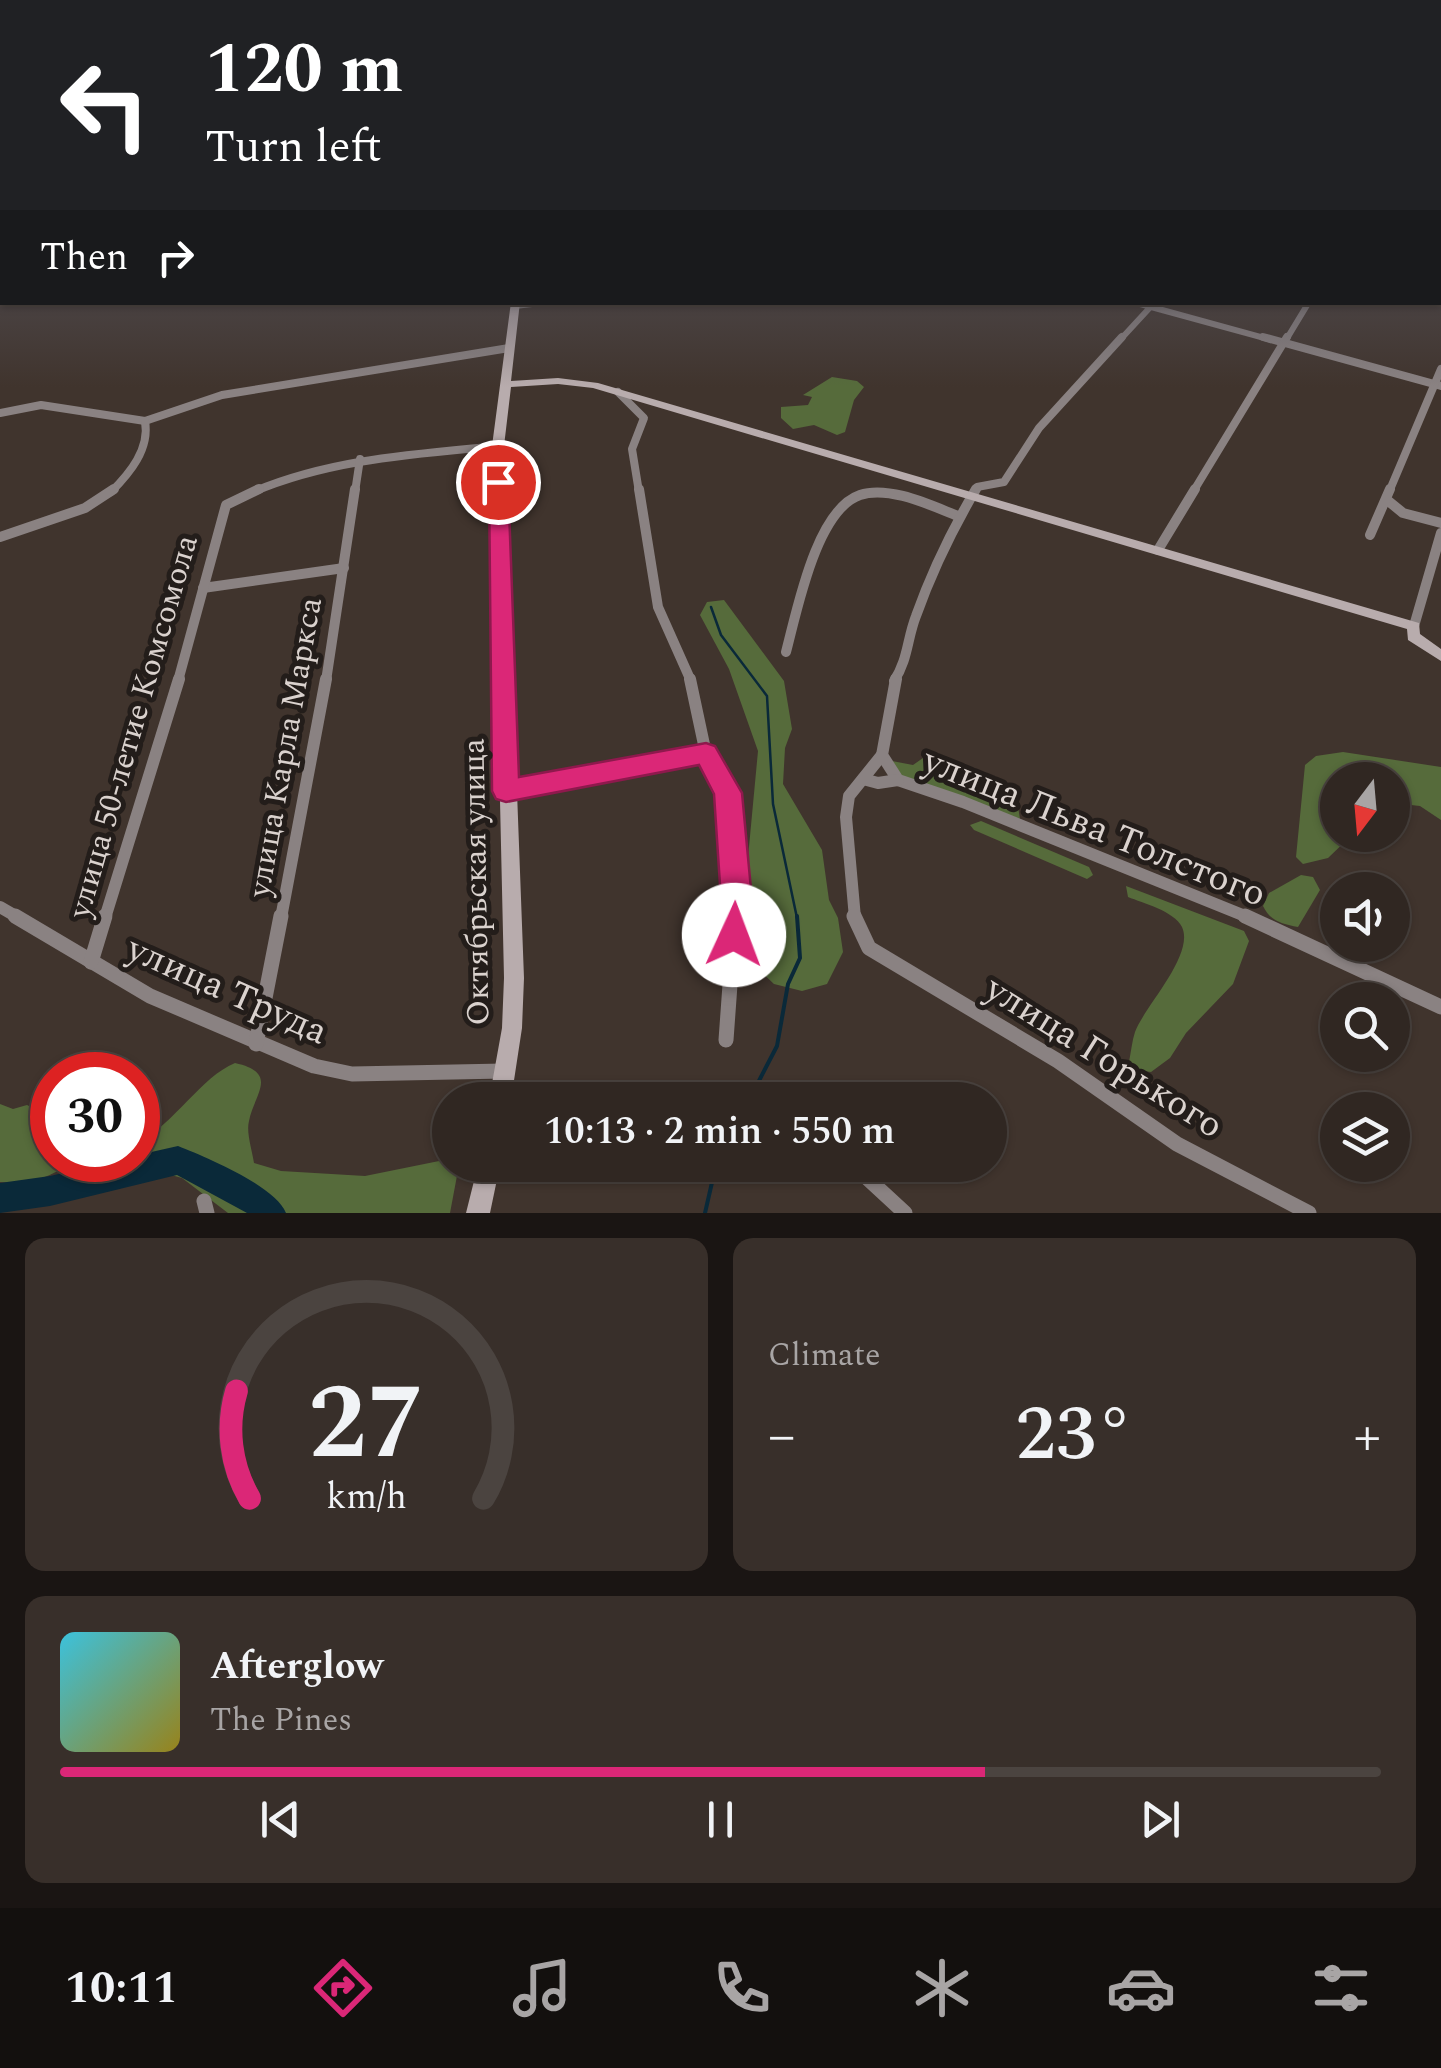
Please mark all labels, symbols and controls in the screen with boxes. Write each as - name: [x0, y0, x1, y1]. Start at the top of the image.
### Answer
- text: 120 m: [205, 17, 403, 123]
- icon: left: [40, 40, 170, 170]
- text: Turn left: [205, 113, 382, 182]
- text: Then: [40, 229, 128, 287]
- icon: right: [148, 230, 203, 285]
- pin: [456, 440, 541, 525]
- icon: arrive: [471, 455, 526, 510]
- street label: улица 50-летие Комсомола: [55, 529, 212, 925]
- street label: улица Карла Маркса: [235, 593, 336, 902]
- street label: улица Льва Толстого: [913, 732, 1275, 923]
- street label: Октябрьская улица: [449, 737, 504, 1026]
- north arrow: [1320, 762, 1410, 852]
- map controls: [1320, 762, 1410, 1182]
- button: sound: [1320, 872, 1410, 962]
- position arrow: [682, 883, 786, 987]
- street label: улица Труда: [116, 920, 337, 1061]
- street label: улица Горького: [972, 960, 1235, 1154]
- button: search: [1320, 982, 1410, 1072]
- speed limit sign: 30: [30, 1052, 160, 1182]
- button: layers: [1320, 1092, 1410, 1182]
- text: 10:13 · 2 min · 550 m: [544, 1103, 895, 1161]
- text: Climate: [768, 1331, 880, 1380]
- text: 27: [308, 1346, 425, 1504]
- text: 23°: [1016, 1379, 1133, 1493]
- text: −: [768, 1395, 796, 1478]
- text: +: [1353, 1395, 1381, 1478]
- text: km/h: [326, 1470, 407, 1525]
- text: Afterglow: [210, 1638, 383, 1696]
- text: The Pines: [210, 1696, 352, 1745]
- icon: previous: [253, 1792, 308, 1847]
- icon: pause: [693, 1792, 748, 1847]
- icon: next: [1133, 1792, 1188, 1847]
- icon: directions: [308, 1953, 378, 2023]
- icon: music: [507, 1953, 577, 2023]
- icon: phone: [707, 1953, 777, 2023]
- icon: climate: [907, 1953, 977, 2023]
- icon: car: [1106, 1953, 1176, 2023]
- icon: filters: [1306, 1953, 1376, 2023]
- text: 10:11: [65, 1954, 178, 2023]

